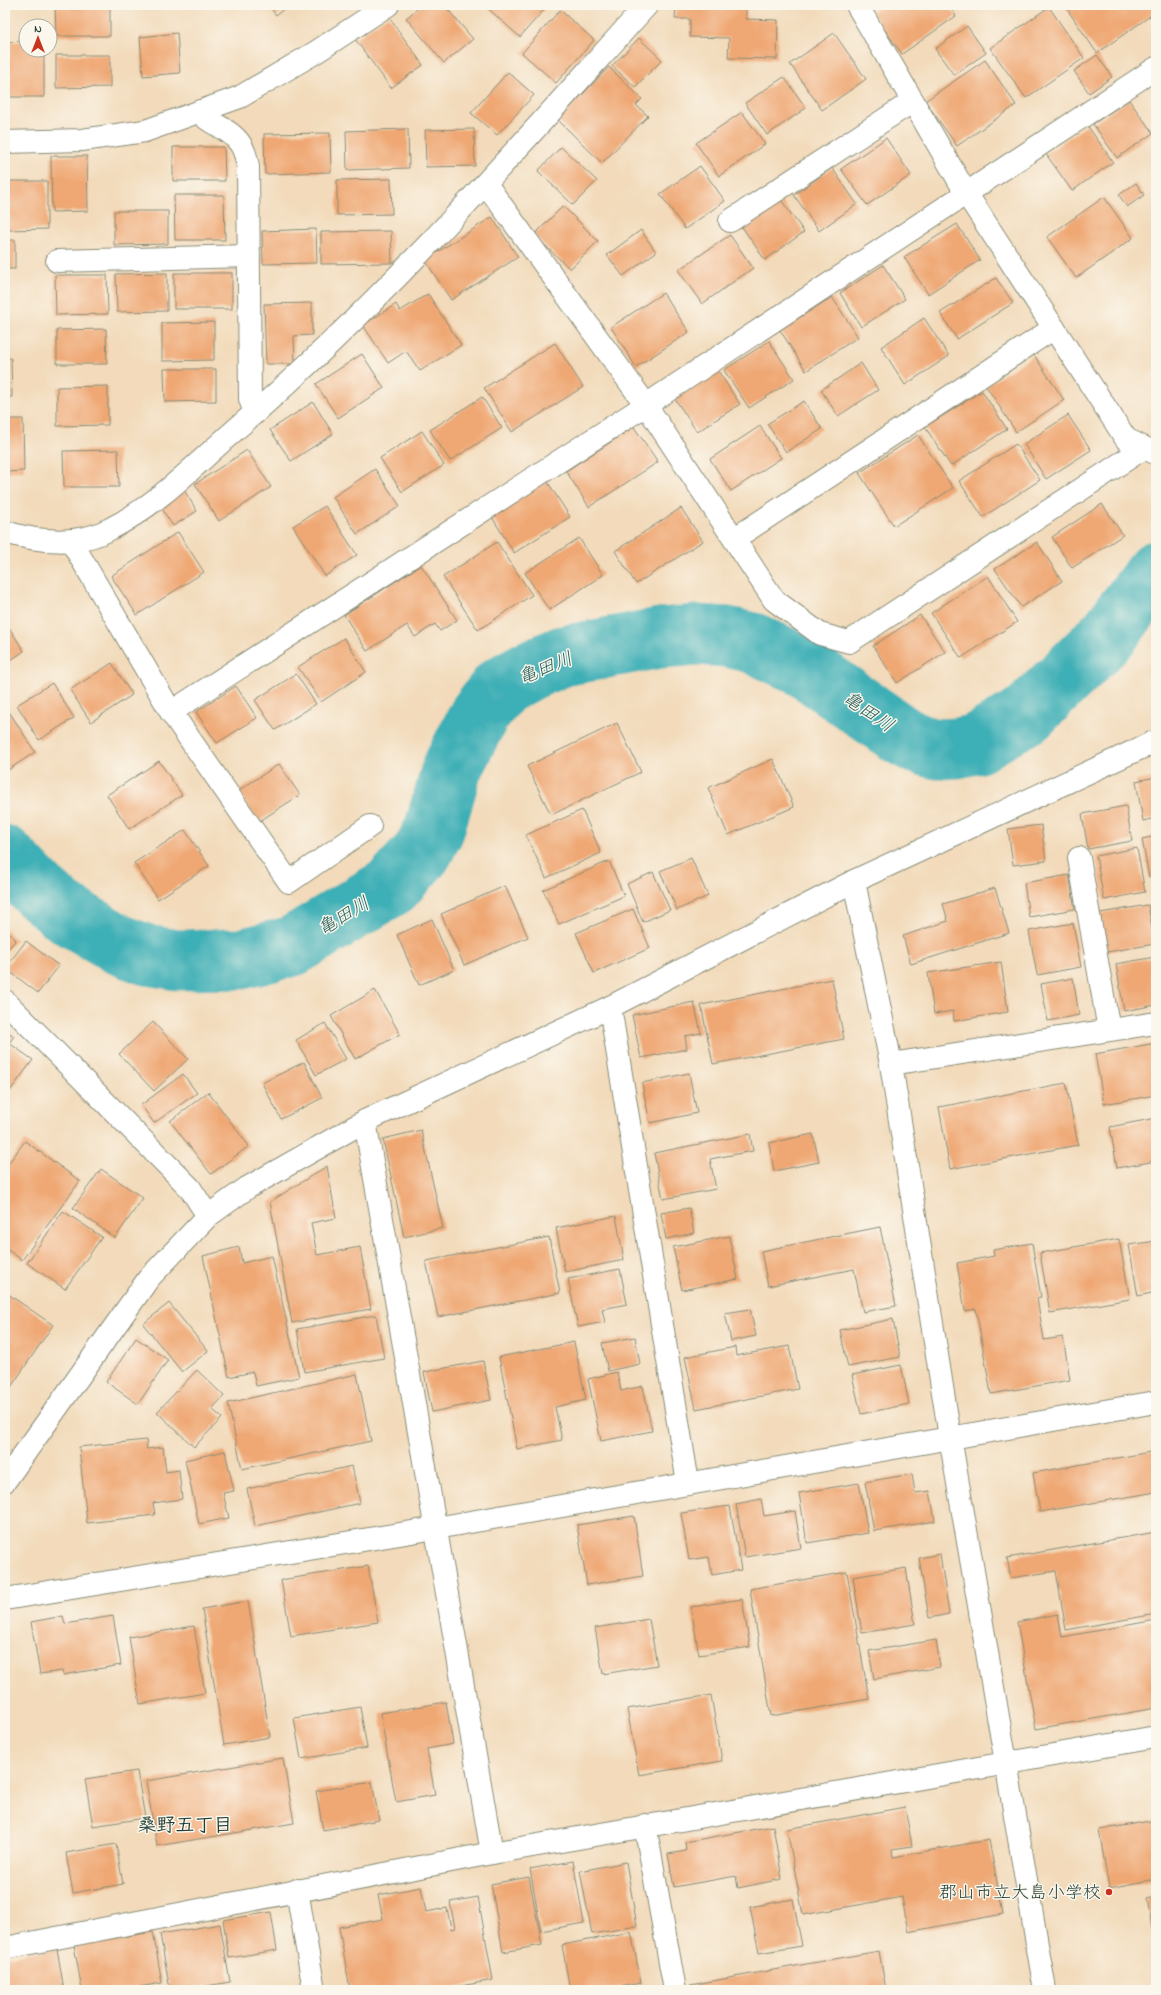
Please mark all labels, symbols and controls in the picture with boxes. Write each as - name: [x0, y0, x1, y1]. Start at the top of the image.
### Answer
- north arrow: [18, 18, 58, 58]
- text: N: [34, 21, 42, 37]
- water label: 亀田川: [514, 646, 577, 693]
- water label: 亀田川: [836, 686, 899, 740]
- water label: 亀田川: [313, 891, 376, 943]
- district label: 桑野五丁目: [137, 1813, 233, 1840]
- place label: 郡山市立大島小学校: [939, 1881, 1101, 1907]
- marker: 郡山市立大島小学校: [1104, 1887, 1114, 1897]

